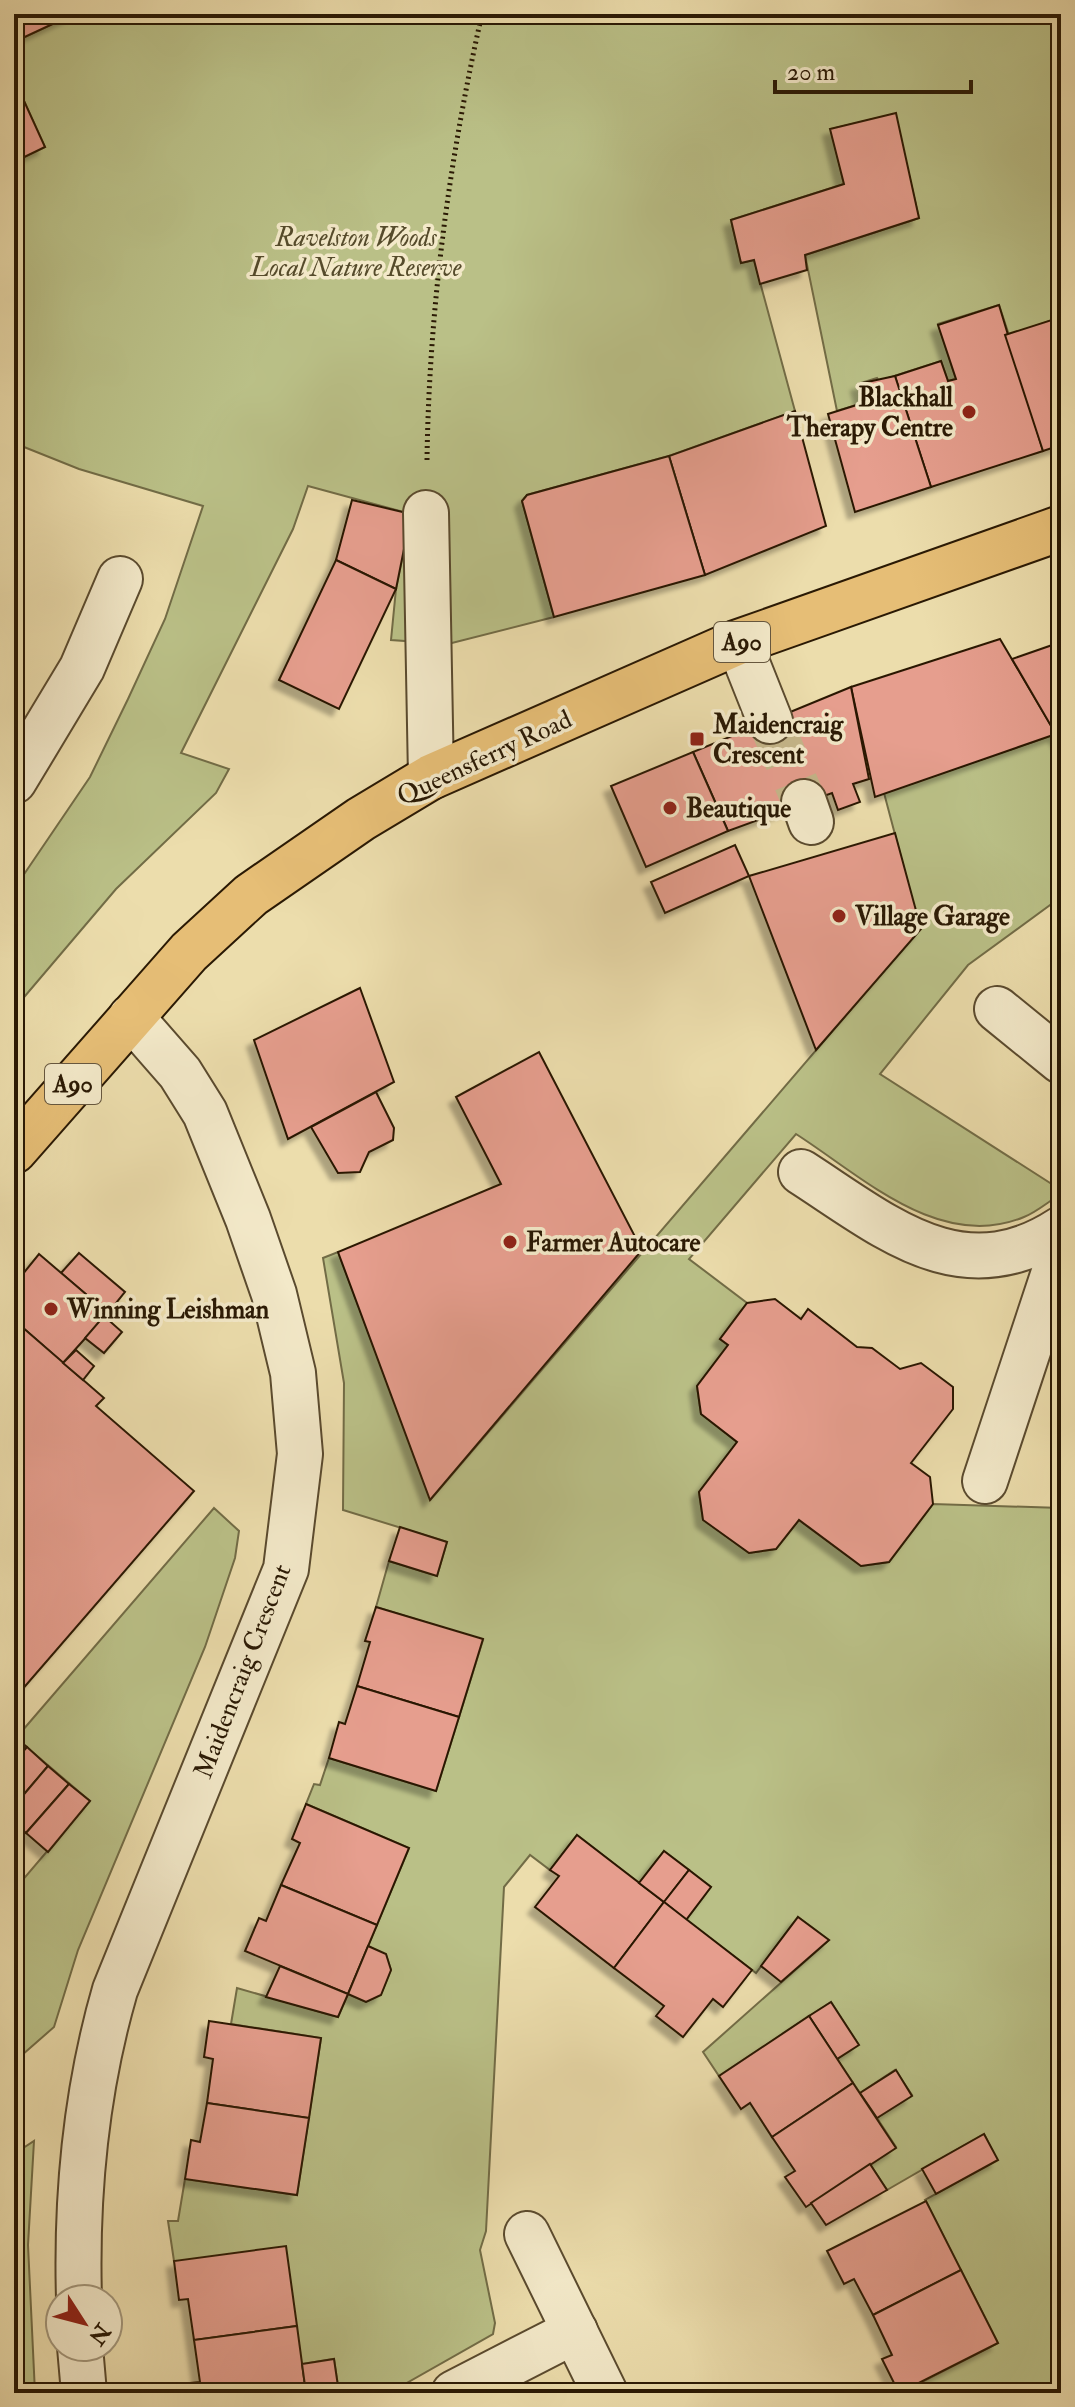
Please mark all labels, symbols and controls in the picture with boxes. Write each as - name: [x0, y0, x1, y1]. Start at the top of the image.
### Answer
- scale bar: [775, 44, 971, 94]
- text: 20 m: [787, 57, 836, 88]
- park label: Ravelston Woods Local Nature Reserve: [250, 222, 462, 284]
- place label: Blackhall Therapy Centre: [786, 382, 953, 445]
- marker: Blackhall Therapy Centre: [960, 403, 978, 421]
- road number: A90: [714, 622, 770, 662]
- street label: Queensferry Road: [392, 703, 577, 812]
- place label: Maidencraig Crescent: [712, 709, 844, 771]
- marker: Maidencraig Crescent: [688, 730, 706, 748]
- place label: Beautique: [686, 793, 791, 826]
- marker: Beautique: [661, 799, 679, 817]
- place label: Village Garage: [854, 901, 1010, 934]
- marker: Village Garage: [830, 907, 848, 925]
- road number: A90: [45, 1064, 101, 1104]
- place label: Farmer Autocare: [526, 1227, 701, 1259]
- marker: Farmer Autocare: [501, 1233, 519, 1251]
- place label: Winning Leishman: [66, 1294, 270, 1327]
- marker: Winning Leishman: [42, 1300, 60, 1318]
- street label: Maidencraig Crescent: [187, 1560, 299, 1783]
- north arrow: [44, 2283, 124, 2363]
- text: N: [82, 2317, 117, 2351]

